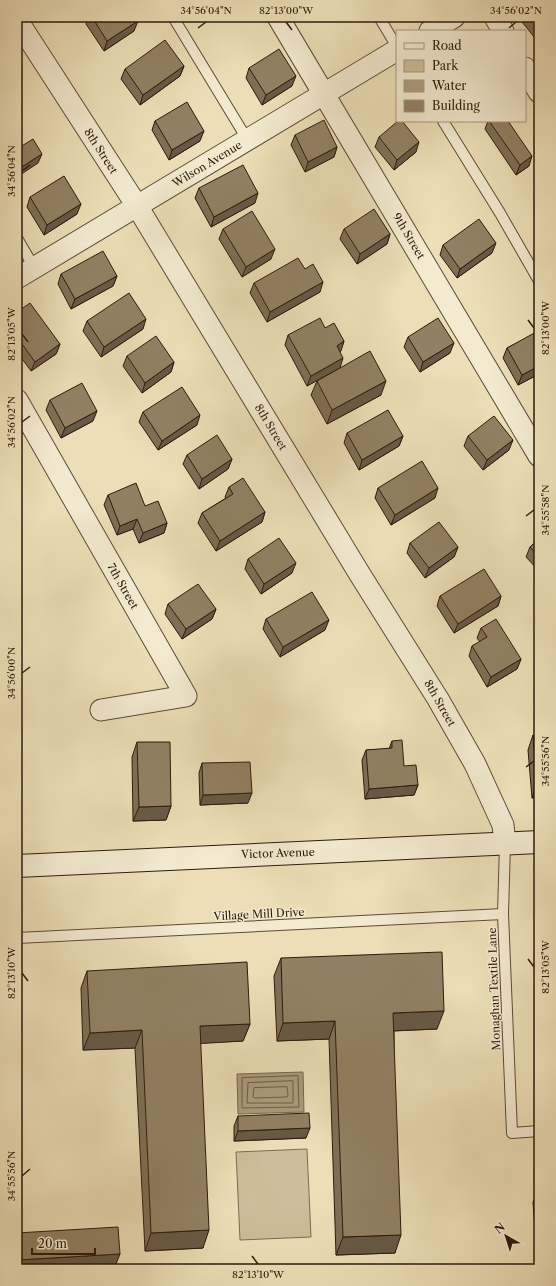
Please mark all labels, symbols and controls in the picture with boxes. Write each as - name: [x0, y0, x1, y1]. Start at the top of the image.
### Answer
- text: 34°56'04"N: [180, 4, 232, 17]
- text: 82°13'00"W: [259, 4, 314, 17]
- text: 34°56'02"N: [490, 4, 542, 17]
- legend: [396, 30, 526, 122]
- text: Road: [432, 38, 462, 53]
- text: Park: [432, 58, 459, 73]
- text: Water: [431, 78, 466, 93]
- text: Building: [432, 98, 480, 113]
- street label: 8th Street: [81, 126, 121, 176]
- street label: Wilson Avenue: [169, 138, 244, 191]
- text: 34°56'04"N: [5, 145, 18, 197]
- street label: 9th Street: [390, 210, 428, 262]
- text: 82°13'00"W: [539, 300, 552, 355]
- text: 82°13'05"W: [5, 306, 18, 361]
- text: 34°56'02"N: [5, 396, 18, 448]
- street label: 8th Street: [252, 401, 290, 453]
- text: 34°55'58"N: [539, 485, 552, 535]
- street label: 7th Street: [104, 561, 142, 611]
- text: 34°56'00"N: [5, 647, 18, 699]
- street label: 8th Street: [421, 677, 459, 729]
- text: 34°55'56"N: [539, 736, 552, 786]
- street label: Victor Avenue: [240, 845, 315, 861]
- street label: Village Mill Drive: [212, 905, 305, 923]
- street label: Monaghan Textile Lane: [485, 927, 503, 1051]
- text: 82°13'05"W: [539, 939, 552, 994]
- text: 82°13'10"W: [5, 946, 18, 999]
- text: 34°55'56"N: [5, 1151, 18, 1201]
- north arrow: [486, 1216, 526, 1256]
- text: N: [492, 1220, 508, 1237]
- scale bar: [32, 1230, 95, 1256]
- text: 20 m: [38, 1236, 67, 1251]
- text: 82°13'10"W: [232, 1268, 285, 1281]

